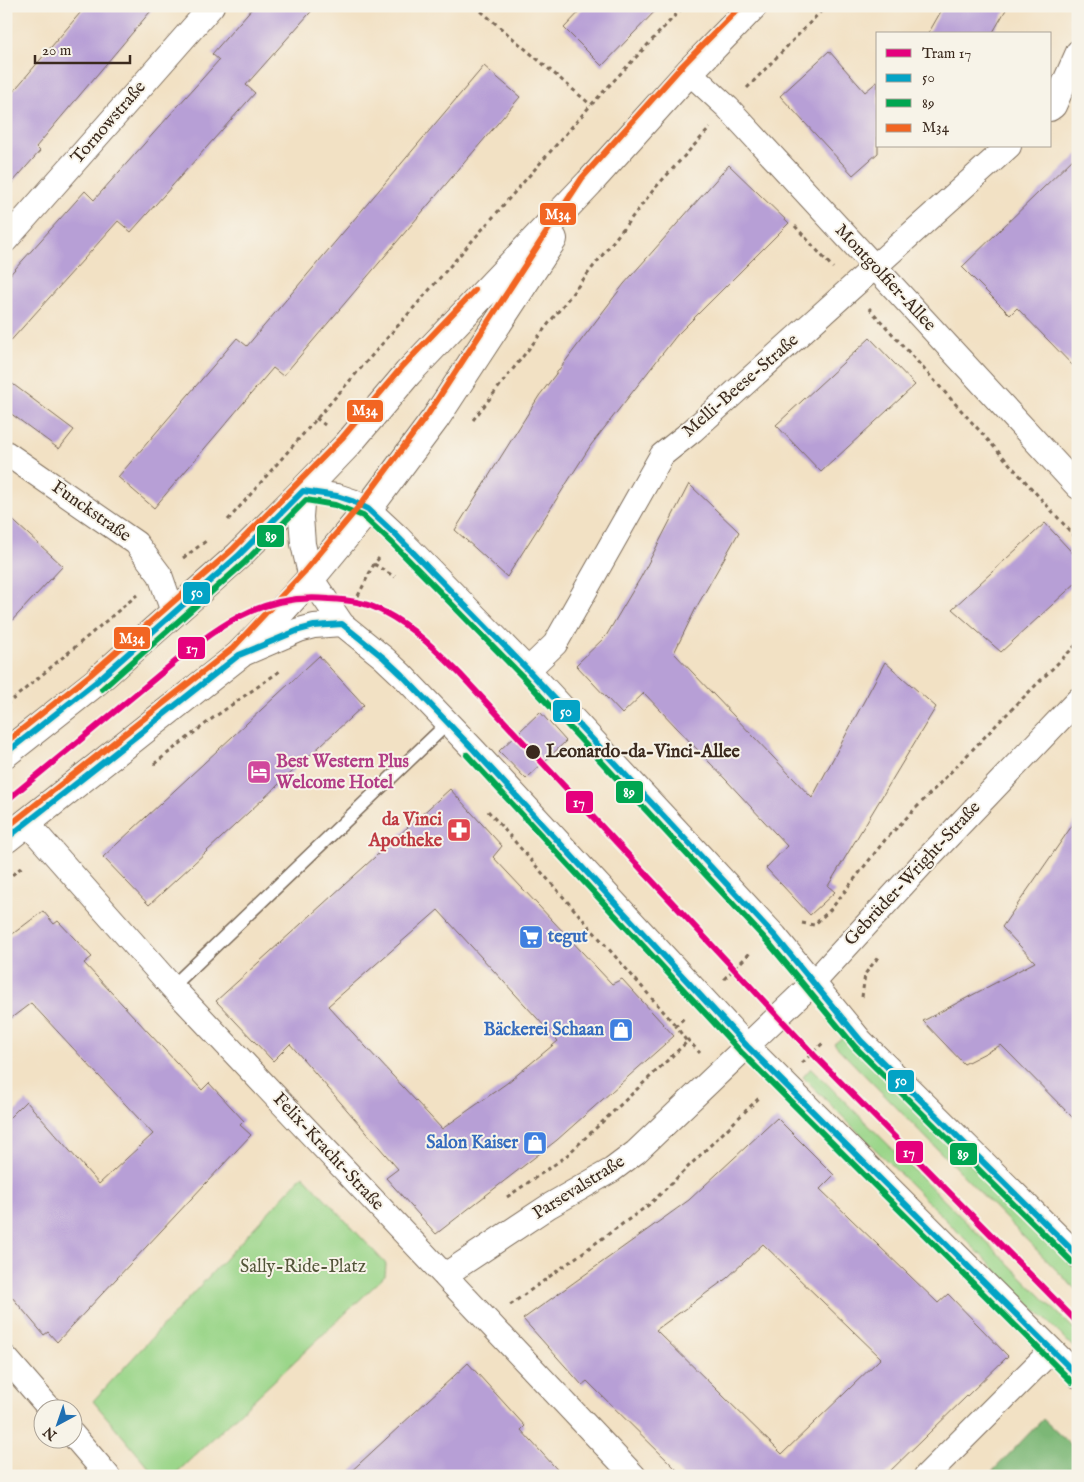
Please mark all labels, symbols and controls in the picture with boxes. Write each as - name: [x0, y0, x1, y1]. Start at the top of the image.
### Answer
- scale bar: [35, 32, 130, 64]
- legend: [876, 32, 1052, 148]
- text: 20 m: [42, 41, 72, 60]
- text: Tram 17: [922, 44, 971, 63]
- text: 50: [922, 68, 935, 87]
- street label: Tornowstraße: [66, 77, 152, 169]
- text: 89: [922, 94, 934, 113]
- text: M34: [922, 118, 950, 137]
- line badge: M34: [539, 202, 577, 226]
- text: M34: [545, 206, 572, 224]
- street label: Montgolfier-Allee: [829, 219, 941, 337]
- street label: Melli-Beese-Straße: [678, 329, 804, 443]
- line badge: M34: [346, 399, 384, 423]
- text: M34: [352, 402, 379, 420]
- street label: Funckstraße: [47, 476, 135, 548]
- line badge: 89: [256, 524, 285, 548]
- text: 89: [265, 528, 277, 546]
- line badge: 50: [182, 581, 211, 605]
- text: 50: [191, 584, 203, 602]
- line badge: M34: [113, 626, 151, 650]
- text: M34: [119, 630, 146, 648]
- line badge: 17: [177, 636, 206, 660]
- text: 17: [186, 640, 198, 658]
- line badge: 50: [552, 699, 581, 723]
- text: 50: [560, 703, 572, 721]
- place label: Leonardo-da-Vinci-Allee: [546, 741, 740, 764]
- marker: Leonardo-da-Vinci-Allee: [524, 743, 542, 761]
- place label: Best Western Plus Welcome Hotel: [275, 751, 410, 795]
- hotel icon: Best Western Plus Welcome Hotel: [246, 759, 272, 785]
- line badge: 89: [615, 780, 644, 804]
- text: 89: [623, 784, 635, 802]
- line badge: 17: [565, 790, 594, 814]
- text: 17: [573, 794, 585, 812]
- street label: Gebrüder-Wright-Straße: [840, 797, 986, 951]
- place label: da Vinci Apotheke: [368, 809, 443, 853]
- pharmacy icon: da Vinci Apotheke: [446, 817, 472, 843]
- supermarket icon: tegut: [518, 924, 544, 950]
- place label: tegut: [547, 926, 589, 949]
- shop icon: Bäckerei Schaan: [608, 1017, 634, 1043]
- place label: Bäckerei Schaan: [484, 1019, 604, 1042]
- line badge: 50: [887, 1069, 915, 1093]
- text: 50: [895, 1072, 907, 1090]
- street label: Felix-Kracht-Straße: [267, 1088, 389, 1216]
- shop icon: Salon Kaiser: [522, 1130, 548, 1156]
- place label: Salon Kaiser: [426, 1132, 518, 1155]
- line badge: 17: [895, 1140, 924, 1164]
- line badge: 89: [949, 1142, 978, 1166]
- text: 17: [903, 1144, 915, 1162]
- text: 89: [957, 1146, 969, 1164]
- street label: Parsevalstraße: [529, 1151, 629, 1225]
- park label: Sally-Ride-Platz: [240, 1256, 366, 1279]
- north arrow: [32, 1400, 82, 1450]
- text: N: [40, 1422, 61, 1445]

